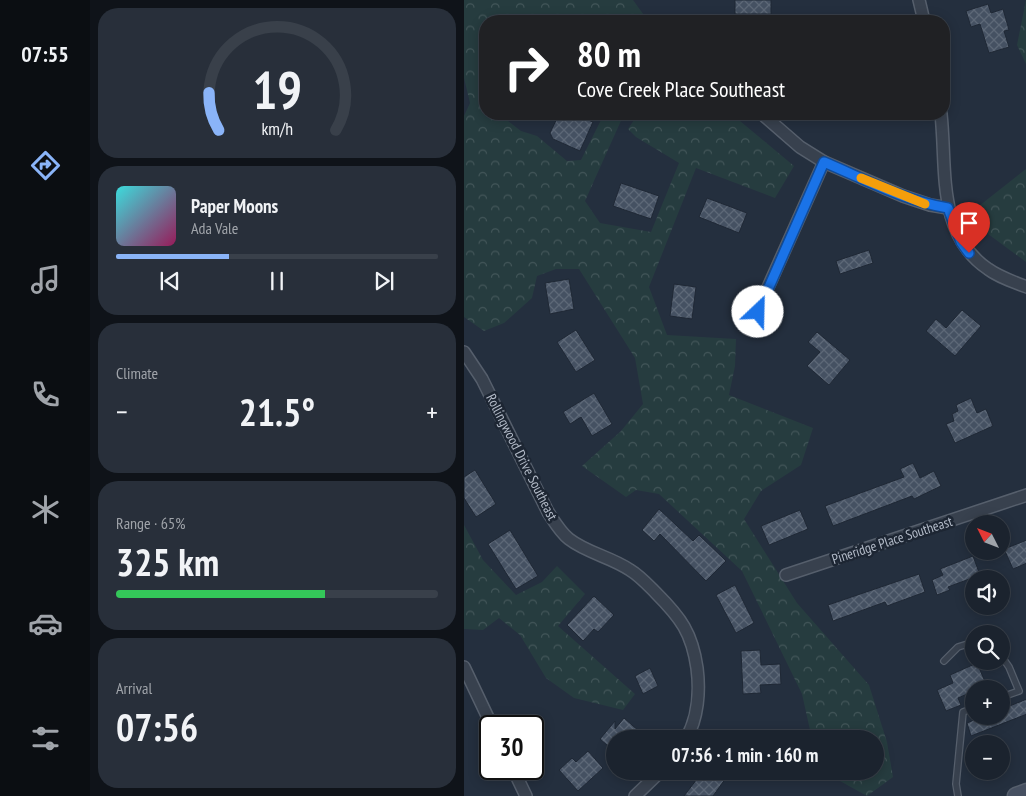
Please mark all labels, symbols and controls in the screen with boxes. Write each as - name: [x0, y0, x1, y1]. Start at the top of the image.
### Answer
- text: 80 m: [577, 31, 641, 77]
- icon: right: [494, 35, 559, 100]
- text: 07:55: [21, 40, 69, 68]
- text: 19: [252, 56, 302, 123]
- text: Cove Creek Place Southeast: [577, 75, 785, 103]
- text: km/h: [261, 117, 293, 140]
- icon: directions: [28, 148, 63, 183]
- text: Paper Moons: [191, 194, 278, 218]
- pin: [948, 202, 990, 253]
- icon: arrive: [955, 209, 983, 237]
- text: Ada Vale: [191, 218, 238, 238]
- icon: music: [28, 262, 63, 297]
- icon: previous: [156, 267, 184, 295]
- icon: pause: [263, 267, 291, 295]
- icon: next: [370, 267, 398, 295]
- position arrow: [731, 285, 783, 337]
- text: Climate: [116, 363, 158, 383]
- icon: phone: [28, 377, 63, 412]
- text: 21.5°: [239, 387, 315, 436]
- street label: Rollingwood Drive Southeast: [482, 391, 562, 523]
- text: −: [116, 393, 128, 430]
- text: +: [426, 393, 438, 430]
- icon: climate: [28, 492, 63, 527]
- street label: Pineridge Place Southeast: [829, 512, 955, 568]
- text: Range · 65%: [116, 513, 185, 533]
- north arrow: [965, 515, 1010, 560]
- map controls: [965, 515, 1010, 780]
- text: 325 km: [116, 537, 219, 586]
- button: sound: [965, 570, 1010, 615]
- icon: car: [28, 606, 63, 641]
- button: search: [965, 625, 1010, 670]
- text: Arrival: [116, 678, 152, 698]
- button: +: [965, 680, 1010, 725]
- text: 07:56: [116, 702, 198, 751]
- speed limit sign: 30: [479, 715, 544, 780]
- icon: filters: [28, 721, 63, 756]
- button: −: [965, 735, 1010, 780]
- text: 07:56 · 1 min · 160 m: [672, 743, 818, 767]

